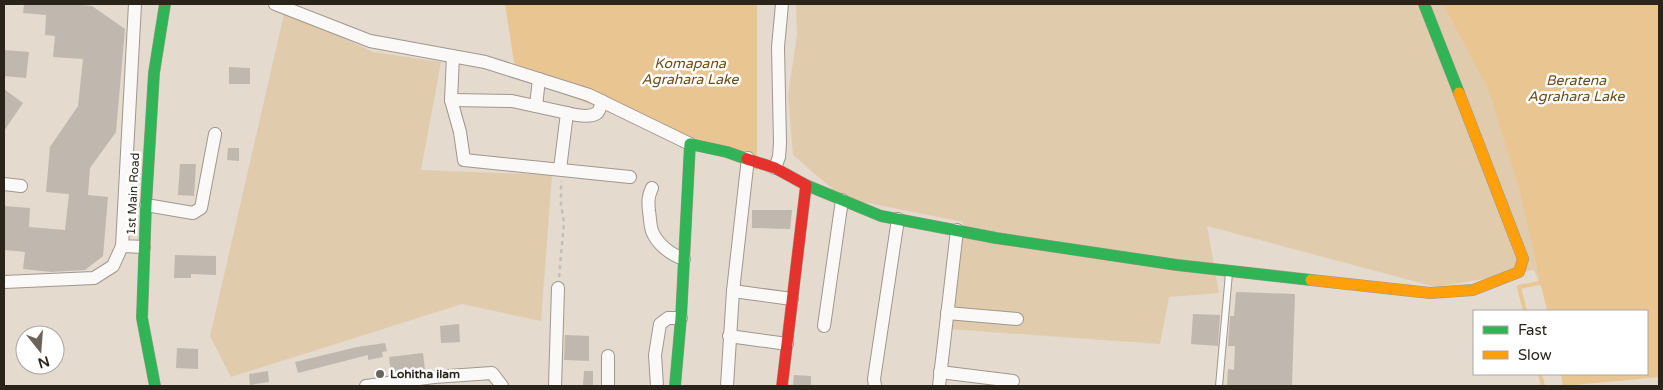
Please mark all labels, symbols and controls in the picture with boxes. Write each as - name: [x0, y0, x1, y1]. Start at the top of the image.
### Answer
- water label: Komapana Agrahara Lake: [642, 55, 740, 88]
- water label: Beratena Agrahara Lake: [1528, 72, 1626, 105]
- street label: 1st Main Road: [124, 152, 142, 236]
- legend: [1473, 310, 1648, 375]
- text: Fast: [1518, 321, 1548, 339]
- north arrow: [15, 325, 65, 375]
- text: Slow: [1518, 346, 1552, 364]
- text: N: [36, 352, 52, 372]
- place label: Lohitha ilam: [390, 367, 460, 381]
- marker: Lohitha ilam: [374, 368, 386, 380]

